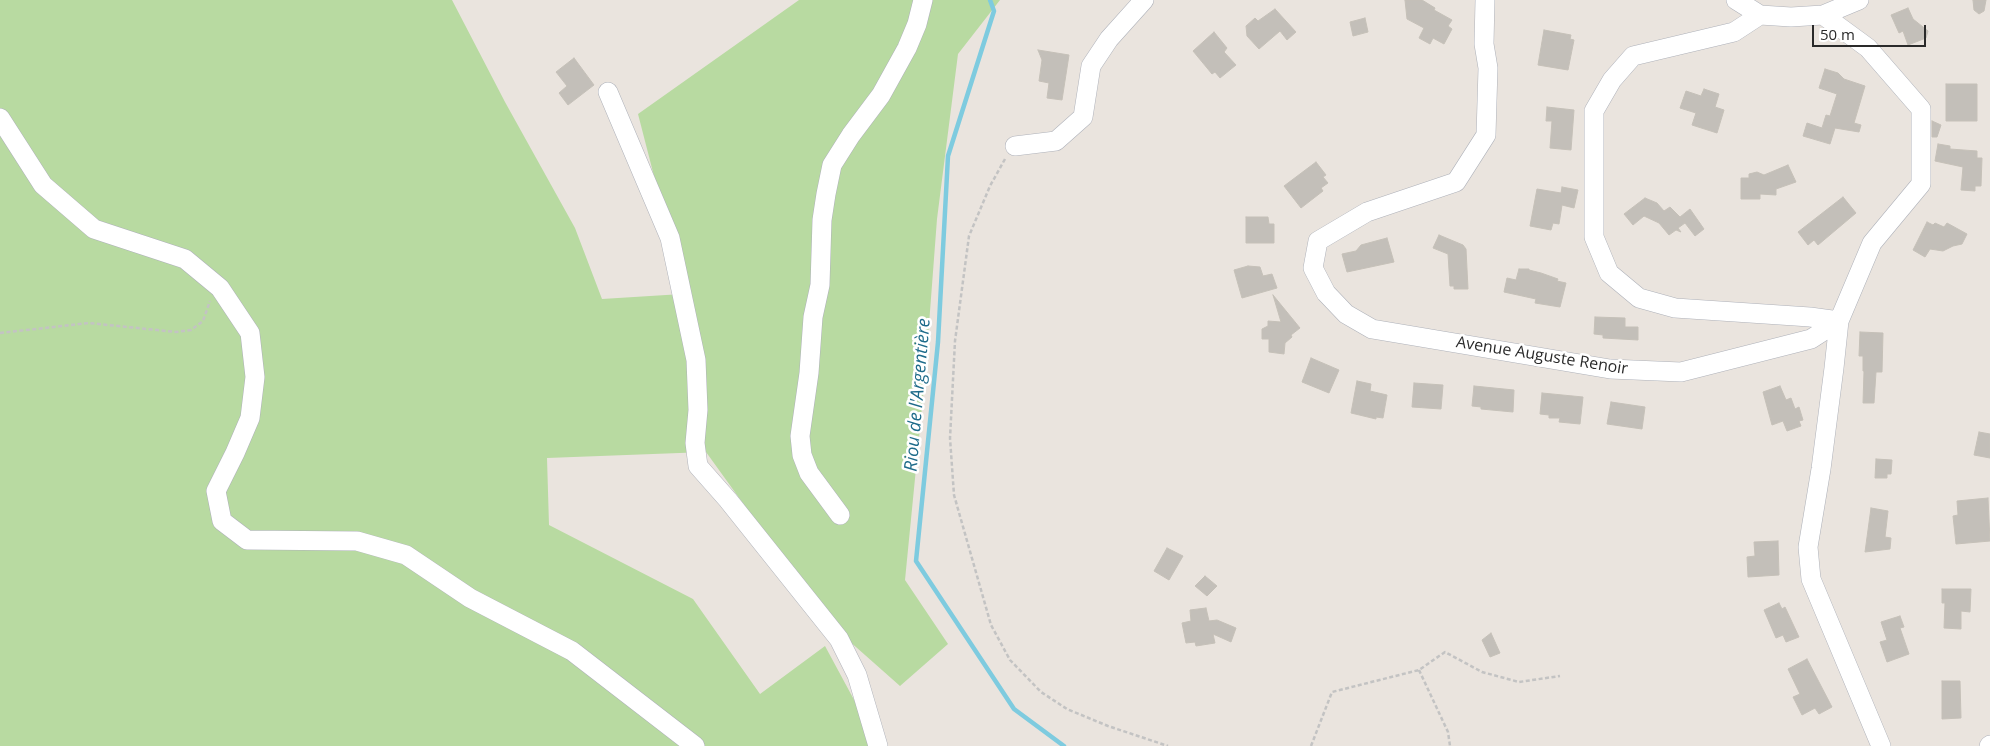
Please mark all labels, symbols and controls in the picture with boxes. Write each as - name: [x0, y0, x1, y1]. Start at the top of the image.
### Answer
- scale bar: [1815, 15, 1929, 47]
- text: 50 m: [1820, 24, 1855, 44]
- water label: Riou de l'Argentière: [901, 317, 935, 473]
- street label: Avenue Auguste Renoir: [1455, 333, 1629, 379]

